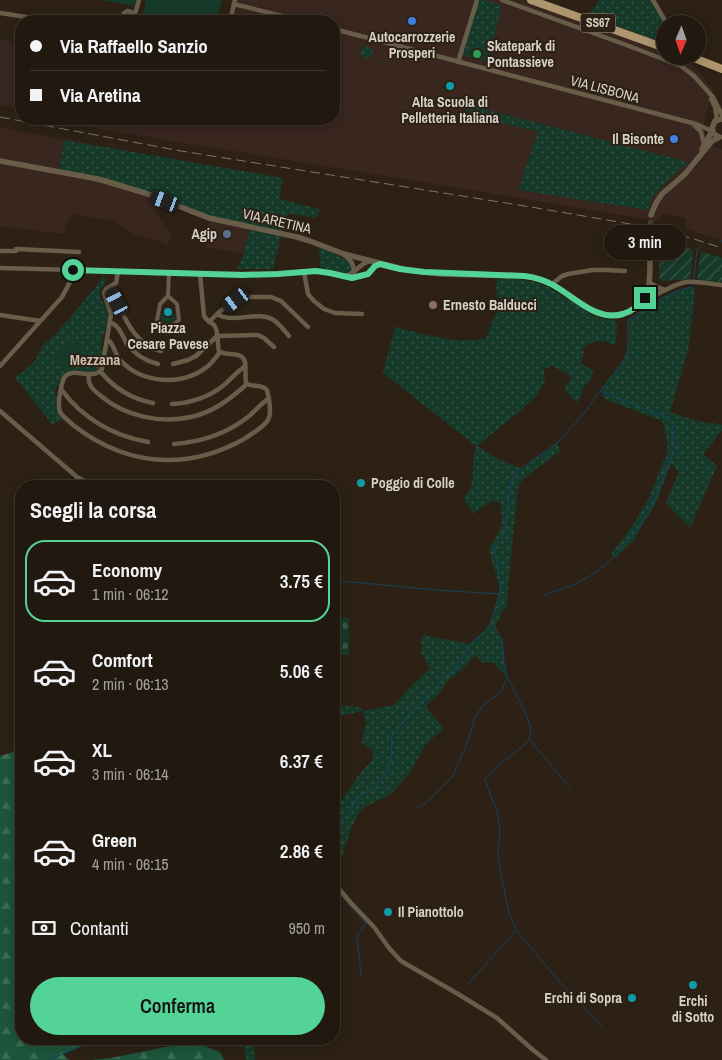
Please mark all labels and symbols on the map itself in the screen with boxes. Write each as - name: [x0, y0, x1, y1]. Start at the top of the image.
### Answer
- road number: SS67: [580, 13, 616, 32]
- marker: Autocarrozzerie Prosperi: [406, 15, 418, 27]
- north arrow: [656, 15, 706, 65]
- place label: Autocarrozzerie Prosperi: [369, 28, 455, 62]
- place label: Skatepark di Pontassieve: [487, 37, 555, 71]
- marker: Skatepark di Pontassieve: [471, 48, 483, 60]
- street label: VIA LISBONA: [568, 71, 642, 107]
- marker: Alta Scuola di Pelletteria Italiana: [444, 80, 456, 92]
- place label: Alta Scuola di Pelletteria Italiana: [401, 93, 499, 127]
- place label: Il Bisonte: [612, 130, 664, 148]
- marker: Il Bisonte: [668, 133, 680, 145]
- car: [148, 189, 181, 213]
- street label: VIA ARETINA: [241, 204, 314, 238]
- place label: Agip: [191, 225, 217, 243]
- callout: 3 min: [604, 226, 686, 260]
- marker: Agip: [221, 228, 233, 240]
- route start: [62, 259, 84, 281]
- car: [103, 285, 130, 319]
- car: [219, 285, 252, 315]
- route end: [634, 287, 656, 309]
- place label: Ernesto Balducci: [443, 296, 537, 314]
- marker: Ernesto Balducci: [427, 299, 439, 311]
- marker: Piazza Cesare Pavese: [162, 306, 174, 318]
- place label: Piazza Cesare Pavese: [127, 319, 209, 353]
- district label: Mezzana: [70, 349, 120, 370]
- place label: Poggio di Colle: [371, 474, 455, 492]
- marker: Poggio di Colle: [355, 477, 367, 489]
- place label: Il Pianottolo: [398, 903, 464, 921]
- marker: Il Pianottolo: [382, 906, 394, 918]
- marker: Erchi di Sotto: [687, 979, 699, 991]
- place label: Erchi di Sopra: [544, 989, 623, 1007]
- marker: Erchi di Sopra: [626, 992, 638, 1004]
- place label: Erchi di Sotto: [672, 992, 714, 1026]

